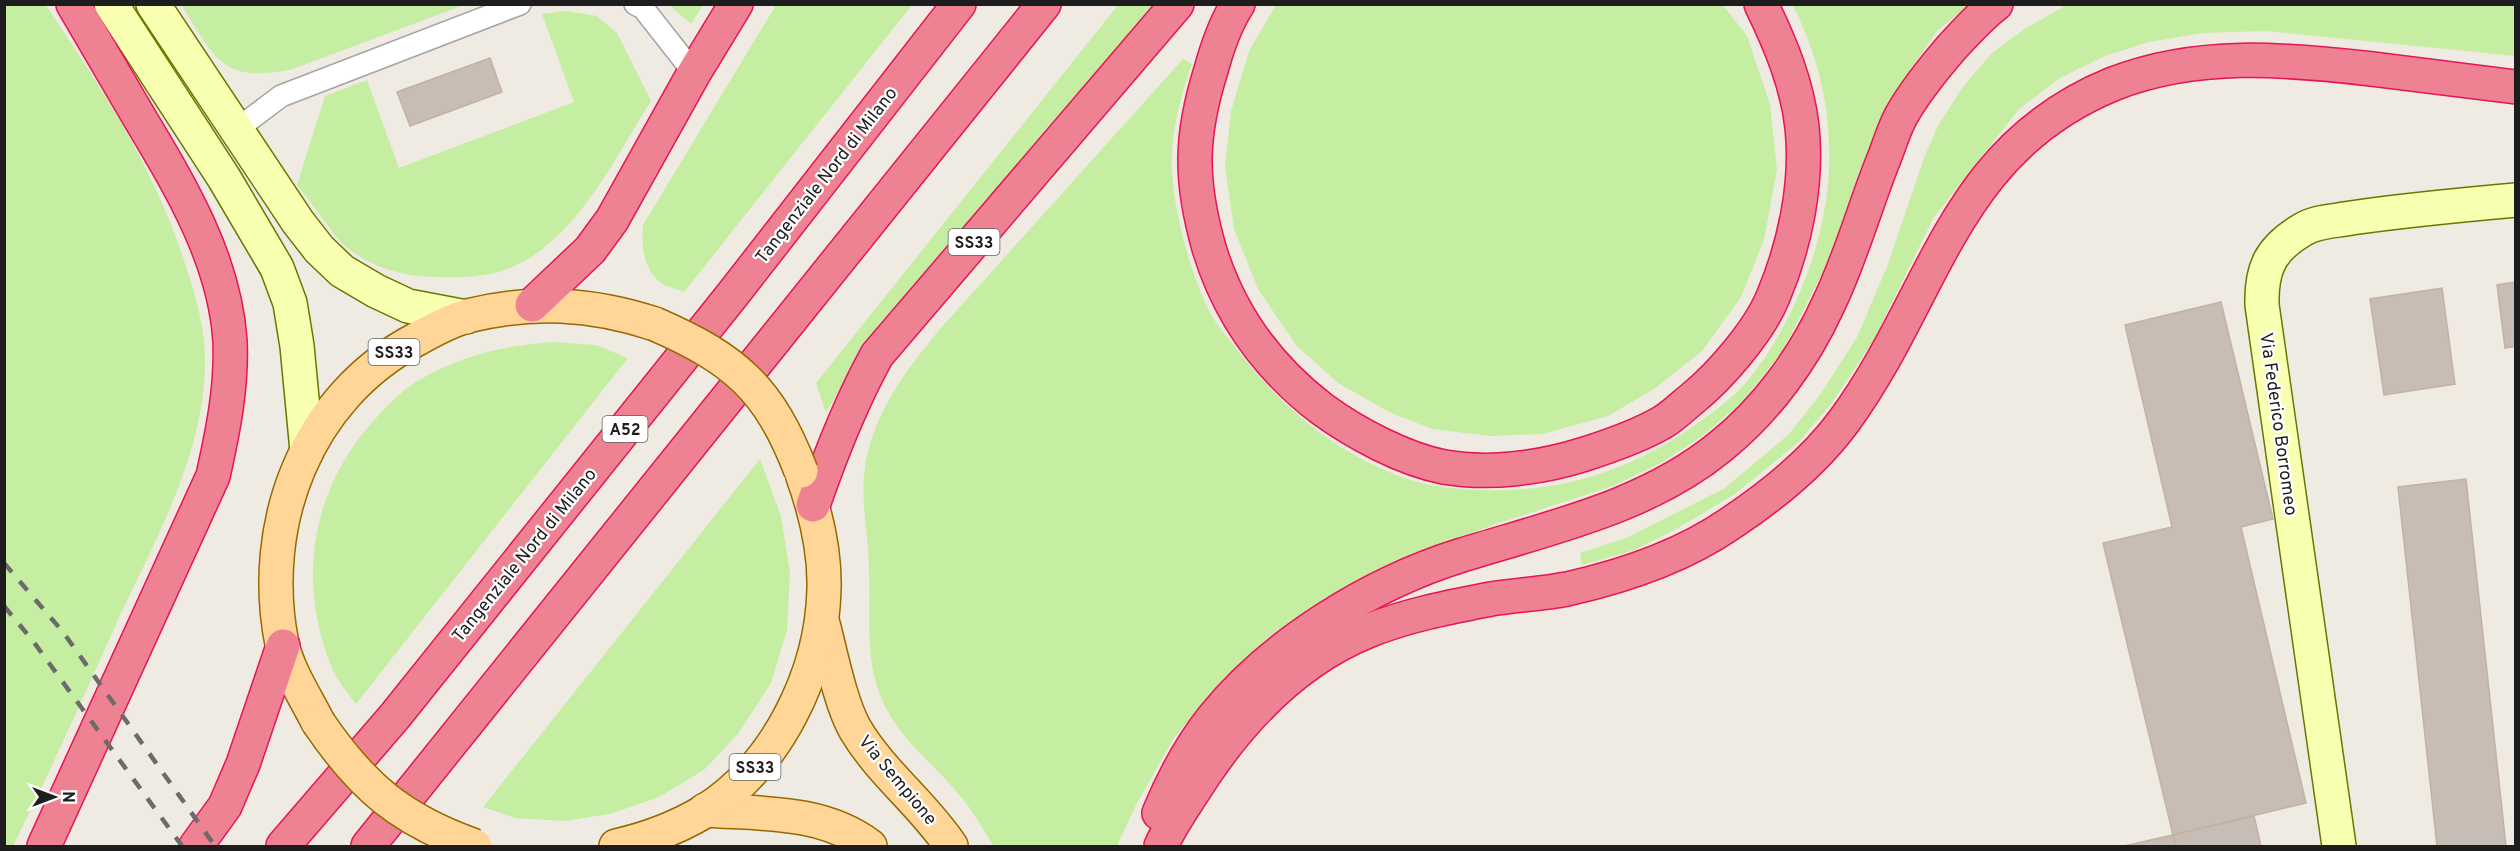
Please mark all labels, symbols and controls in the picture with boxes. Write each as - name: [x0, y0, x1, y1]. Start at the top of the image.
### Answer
- street label: Tangenziale Nord di Milano: [751, 83, 903, 269]
- road number: SS33: [948, 229, 1000, 255]
- street label: Via Federico Borromeo: [2253, 331, 2302, 517]
- road number: SS33: [368, 339, 420, 365]
- road number: A52: [602, 416, 648, 442]
- street label: Tangenziale Nord di Milano: [448, 464, 603, 648]
- street label: Via Sempione: [852, 731, 941, 831]
- road number: SS33: [730, 754, 780, 780]
- north arrow: [24, 767, 84, 827]
- text: N: [57, 791, 77, 803]

